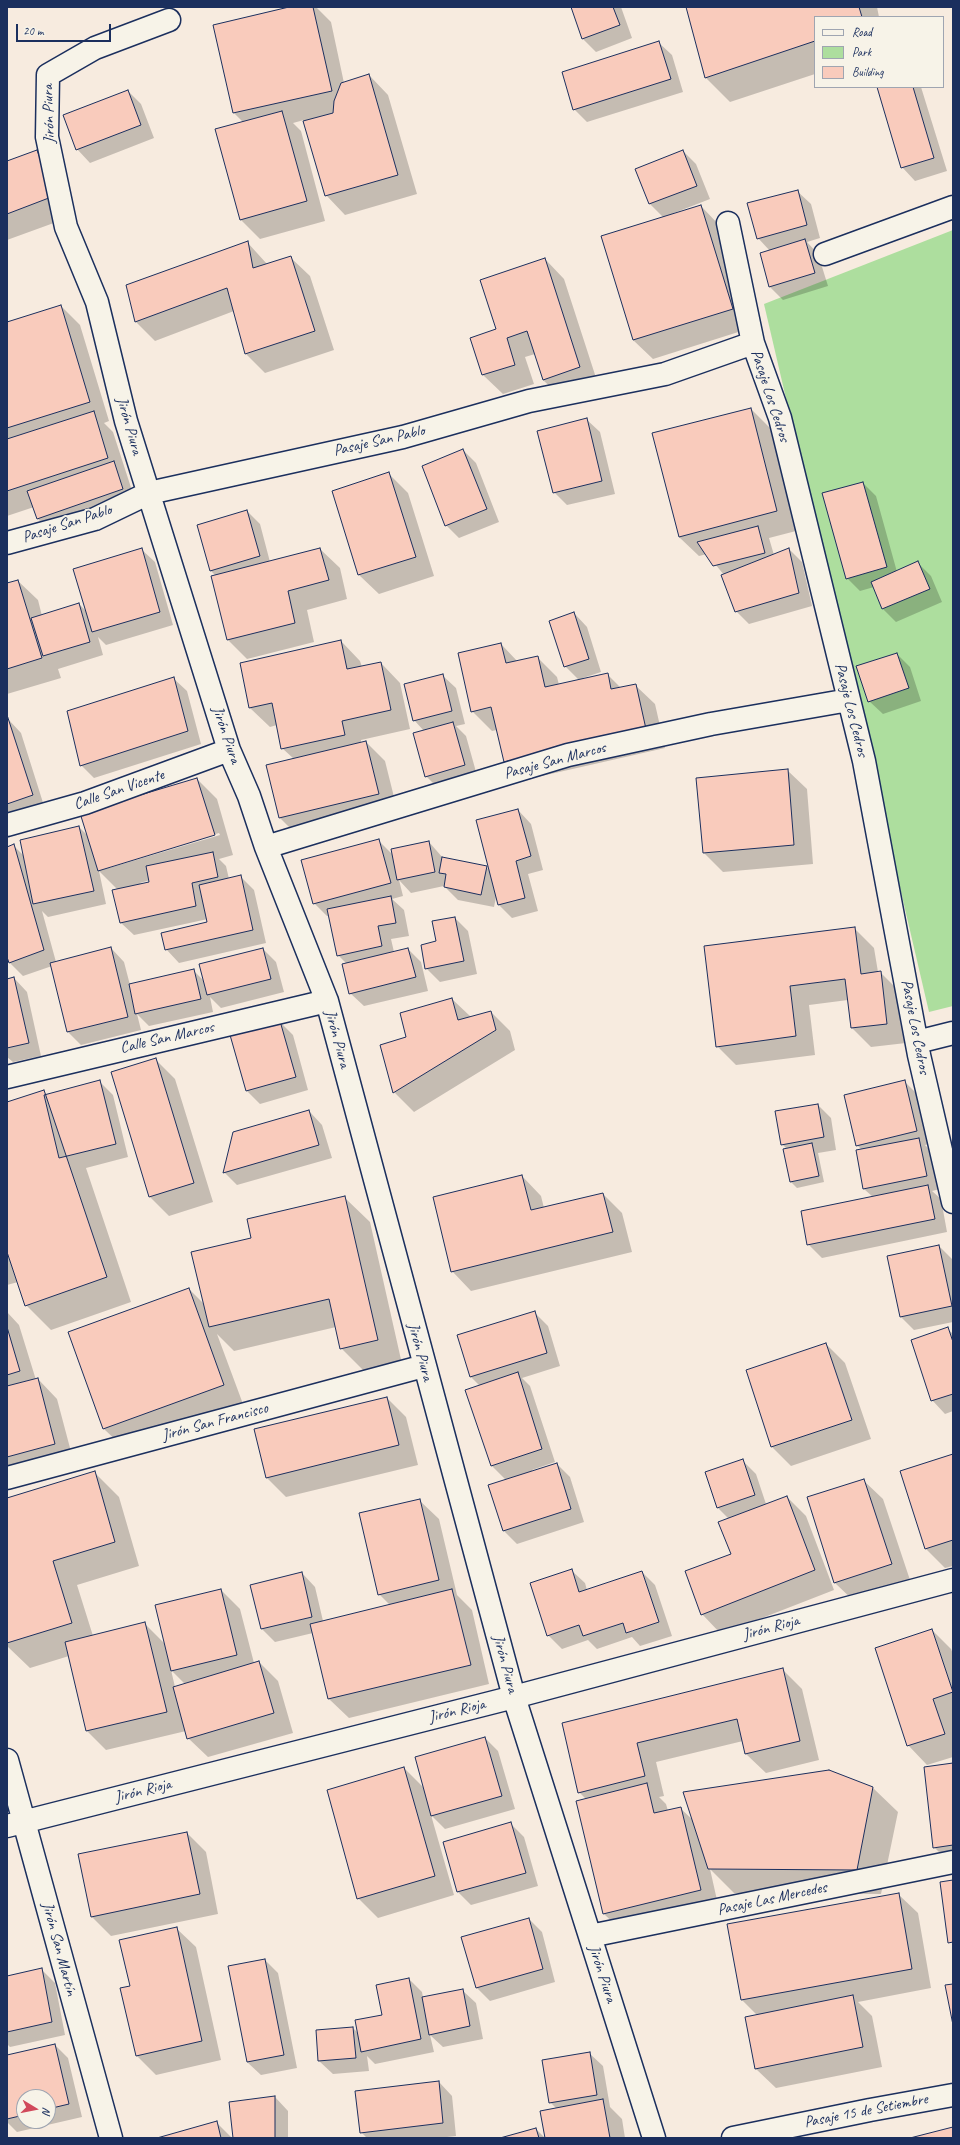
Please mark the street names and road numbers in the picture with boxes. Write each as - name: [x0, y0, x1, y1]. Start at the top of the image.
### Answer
- street label: Jirón Piura: [38, 84, 60, 144]
- street label: Pasaje Los Cedros: [746, 348, 794, 444]
- street label: Jirón Piura: [112, 395, 146, 457]
- street label: Pasaje San Pablo: [332, 421, 426, 461]
- street label: Pasaje San Pablo: [20, 501, 114, 547]
- street label: Pasaje Los Cedros: [830, 661, 872, 759]
- street label: Jirón Piura: [207, 704, 245, 766]
- street label: Pasaje San Marcos: [502, 738, 608, 784]
- street label: Calle San Vicente: [71, 766, 167, 814]
- street label: Pasaje Los Cedros: [896, 978, 934, 1076]
- street label: Jirón Piura: [320, 1008, 354, 1070]
- street label: Calle San Marcos: [118, 1018, 216, 1058]
- street label: Jirón Piura: [403, 1321, 437, 1383]
- street label: Jirón San Francisco: [160, 1399, 270, 1445]
- street label: Jirón Rioja: [741, 1611, 801, 1645]
- street label: Jirón Piura: [488, 1633, 522, 1695]
- street label: Jirón Rioja: [427, 1695, 487, 1727]
- street label: Jirón Rioja: [113, 1775, 173, 1807]
- street label: Pasaje Las Mercedes: [716, 1878, 828, 1920]
- street label: Jirón San Martín: [37, 1900, 81, 1998]
- street label: Jirón Piura: [584, 1943, 620, 2005]
- street label: Pasaje 15 de Setiembre: [803, 2090, 929, 2132]

